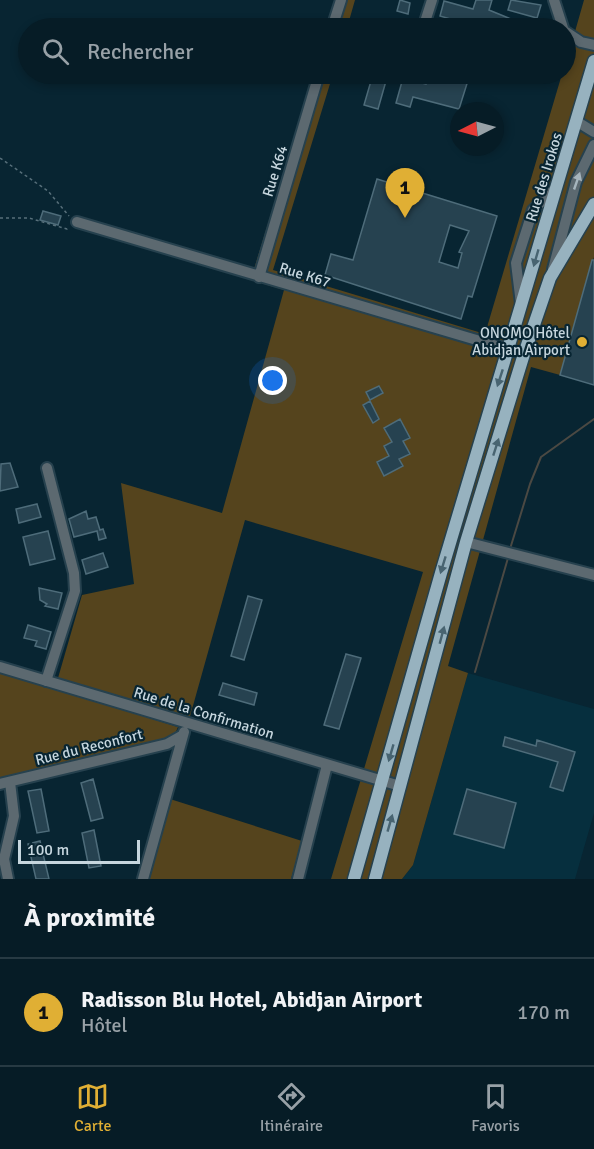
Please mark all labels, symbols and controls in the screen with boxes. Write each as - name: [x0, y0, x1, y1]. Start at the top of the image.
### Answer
- search box: [18, 18, 576, 84]
- icon: search: [39, 35, 72, 68]
- text: Rechercher: [87, 38, 193, 65]
- north arrow: [450, 102, 504, 156]
- street label: Rue des Irokos: [522, 130, 566, 224]
- street label: Rue K64: [259, 143, 291, 199]
- pin: 1: [386, 168, 424, 218]
- one-way arrow: [572, 172, 582, 190]
- one-way arrow: [531, 249, 540, 267]
- street label: Rue K67: [277, 259, 333, 291]
- place label: ONOMO Hôtel Abidjan Airport: [472, 324, 570, 359]
- marker: ONOMO Hôtel Abidjan Airport: [575, 335, 589, 349]
- your location: [258, 366, 287, 395]
- one-way arrow: [494, 369, 504, 387]
- one-way arrow: [492, 438, 501, 456]
- one-way arrow: [438, 556, 447, 574]
- one-way arrow: [438, 626, 447, 644]
- street label: Rue de la Confirmation: [132, 683, 276, 743]
- street label: Rue du Reconfort: [33, 725, 145, 769]
- one-way arrow: [386, 744, 395, 762]
- one-way arrow: [386, 814, 395, 832]
- scale bar: [18, 837, 140, 864]
- text: 100 m: [27, 840, 69, 860]
- text: À proximité: [24, 902, 155, 934]
- text: Radisson Blu Hotel, Abidjan Airport: [81, 986, 422, 1013]
- text: 1: [38, 1000, 49, 1025]
- text: 170 m: [517, 1000, 570, 1025]
- text: Hôtel: [81, 1013, 127, 1038]
- tab: Carte: [74, 1080, 111, 1136]
- tab: Itinéraire: [260, 1080, 323, 1136]
- tab: Favoris: [471, 1080, 520, 1136]

